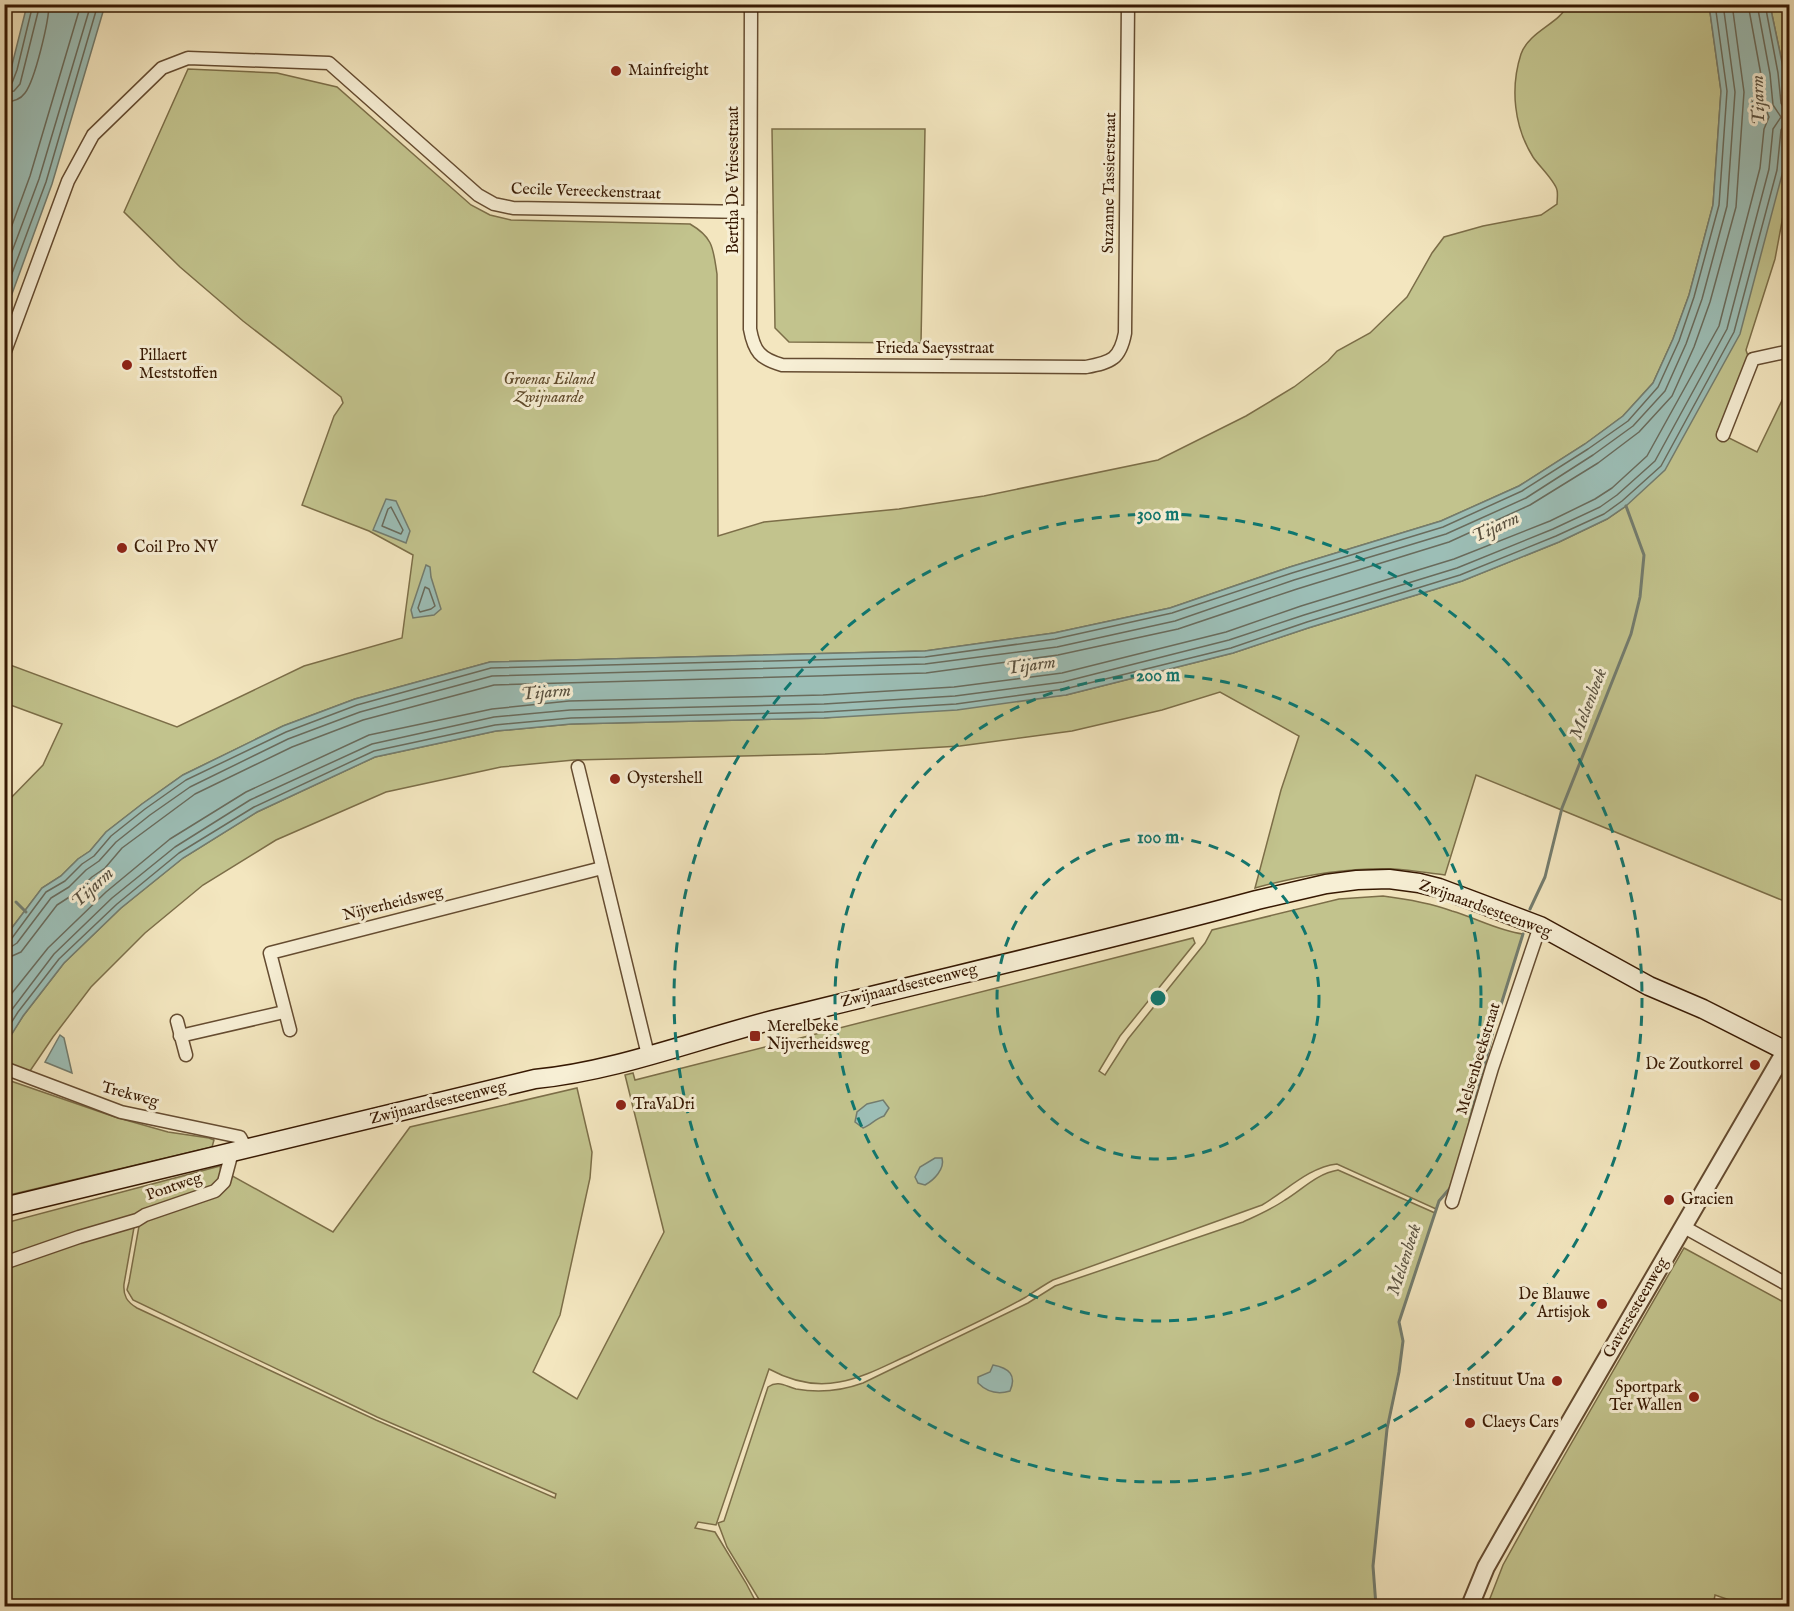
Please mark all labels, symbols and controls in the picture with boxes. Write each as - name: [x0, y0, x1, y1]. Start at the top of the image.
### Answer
- place label: Mainfreight: [628, 61, 709, 81]
- marker: Mainfreight: [609, 64, 623, 78]
- water label: Tijarm: [1747, 75, 1771, 125]
- street label: Bertha De Vriesestraat: [724, 105, 744, 254]
- street label: Suzanne Tassierstraat: [1099, 112, 1121, 254]
- street label: Cecile Vereeckenstraat: [511, 179, 662, 205]
- street label: Frieda Saeysstraat: [876, 339, 995, 359]
- place label: Pillaert Meststoffen: [139, 346, 218, 384]
- marker: Pillaert Meststoffen: [120, 358, 134, 372]
- park label: Groenas Eiland Zwijnaarde: [503, 370, 596, 408]
- text: 300 m: [1137, 504, 1179, 527]
- water label: Tijarm: [1469, 507, 1523, 549]
- place label: Coil Pro NV: [134, 538, 218, 558]
- marker: Coil Pro NV: [115, 541, 129, 555]
- water label: Tijarm: [1005, 651, 1057, 681]
- text: 200 m: [1136, 665, 1180, 688]
- water label: Melsenbeek: [1565, 665, 1613, 743]
- water label: Tijarm: [520, 679, 572, 707]
- place label: Oystershell: [627, 769, 703, 789]
- marker: Oystershell: [608, 772, 622, 786]
- text: 100 m: [1137, 827, 1179, 850]
- water label: Tijarm: [67, 863, 119, 913]
- street label: Zwijnaardsesteenweg: [1416, 876, 1554, 942]
- street label: Nijverheidsweg: [341, 882, 445, 926]
- street label: Zwijnaardsesteenweg: [839, 959, 980, 1013]
- centre of rings: [1148, 988, 1168, 1008]
- street label: Melsenbeekstraat: [1452, 1000, 1506, 1117]
- place label: Merelbeke Nijverheidsweg: [767, 1017, 870, 1055]
- marker: Merelbeke Nijverheidsweg: [748, 1029, 762, 1043]
- place label: De Zoutkorrel: [1645, 1055, 1744, 1075]
- marker: De Zoutkorrel: [1748, 1058, 1762, 1072]
- street label: Zwijnaardsesteenweg: [368, 1076, 509, 1130]
- street label: Trekweg: [99, 1078, 161, 1112]
- place label: TraVaDri: [633, 1095, 695, 1115]
- marker: TraVaDri: [614, 1098, 628, 1112]
- street label: Pontweg: [143, 1168, 205, 1206]
- place label: Gracien: [1681, 1190, 1734, 1210]
- marker: Gracien: [1662, 1193, 1676, 1207]
- water label: Melsenbeek: [1383, 1221, 1427, 1299]
- street label: Gaversesteenweg: [1599, 1254, 1673, 1362]
- place label: De Blauwe Artisjok: [1518, 1285, 1590, 1323]
- marker: De Blauwe Artisjok: [1595, 1297, 1609, 1311]
- place label: Instituut Una: [1455, 1371, 1545, 1391]
- marker: Instituut Una: [1550, 1374, 1564, 1388]
- place label: Sportpark Ter Wallen: [1609, 1378, 1682, 1416]
- marker: Sportpark Ter Wallen: [1687, 1390, 1701, 1404]
- place label: Claeys Cars: [1482, 1413, 1559, 1433]
- marker: Claeys Cars: [1463, 1416, 1477, 1430]

